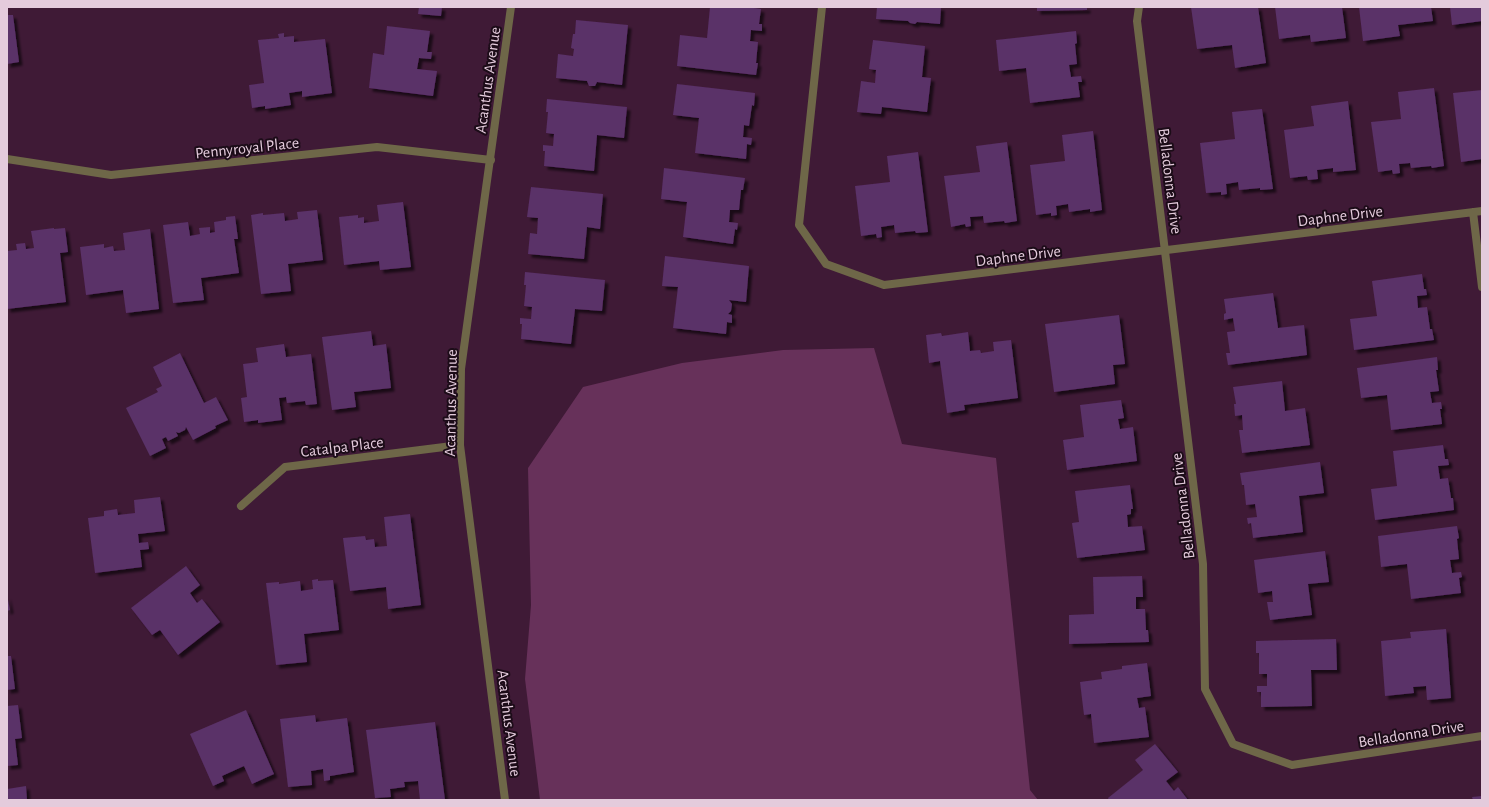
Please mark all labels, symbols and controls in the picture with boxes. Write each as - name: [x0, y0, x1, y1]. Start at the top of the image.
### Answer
- street label: Acanthus Avenue: [473, 26, 503, 134]
- street label: Belladonna Drive: [1156, 127, 1184, 235]
- street label: Pennyroyal Place: [194, 135, 300, 162]
- street label: Daphne Drive: [1297, 203, 1384, 229]
- street label: Daphne Drive: [975, 243, 1062, 269]
- street label: Acanthus Avenue: [442, 349, 460, 457]
- street label: Catalpa Place: [300, 434, 385, 460]
- street label: Belladonna Drive: [1169, 452, 1197, 560]
- street label: Acanthus Avenue: [495, 669, 523, 777]
- street label: Belladonna Drive: [1357, 718, 1465, 750]

